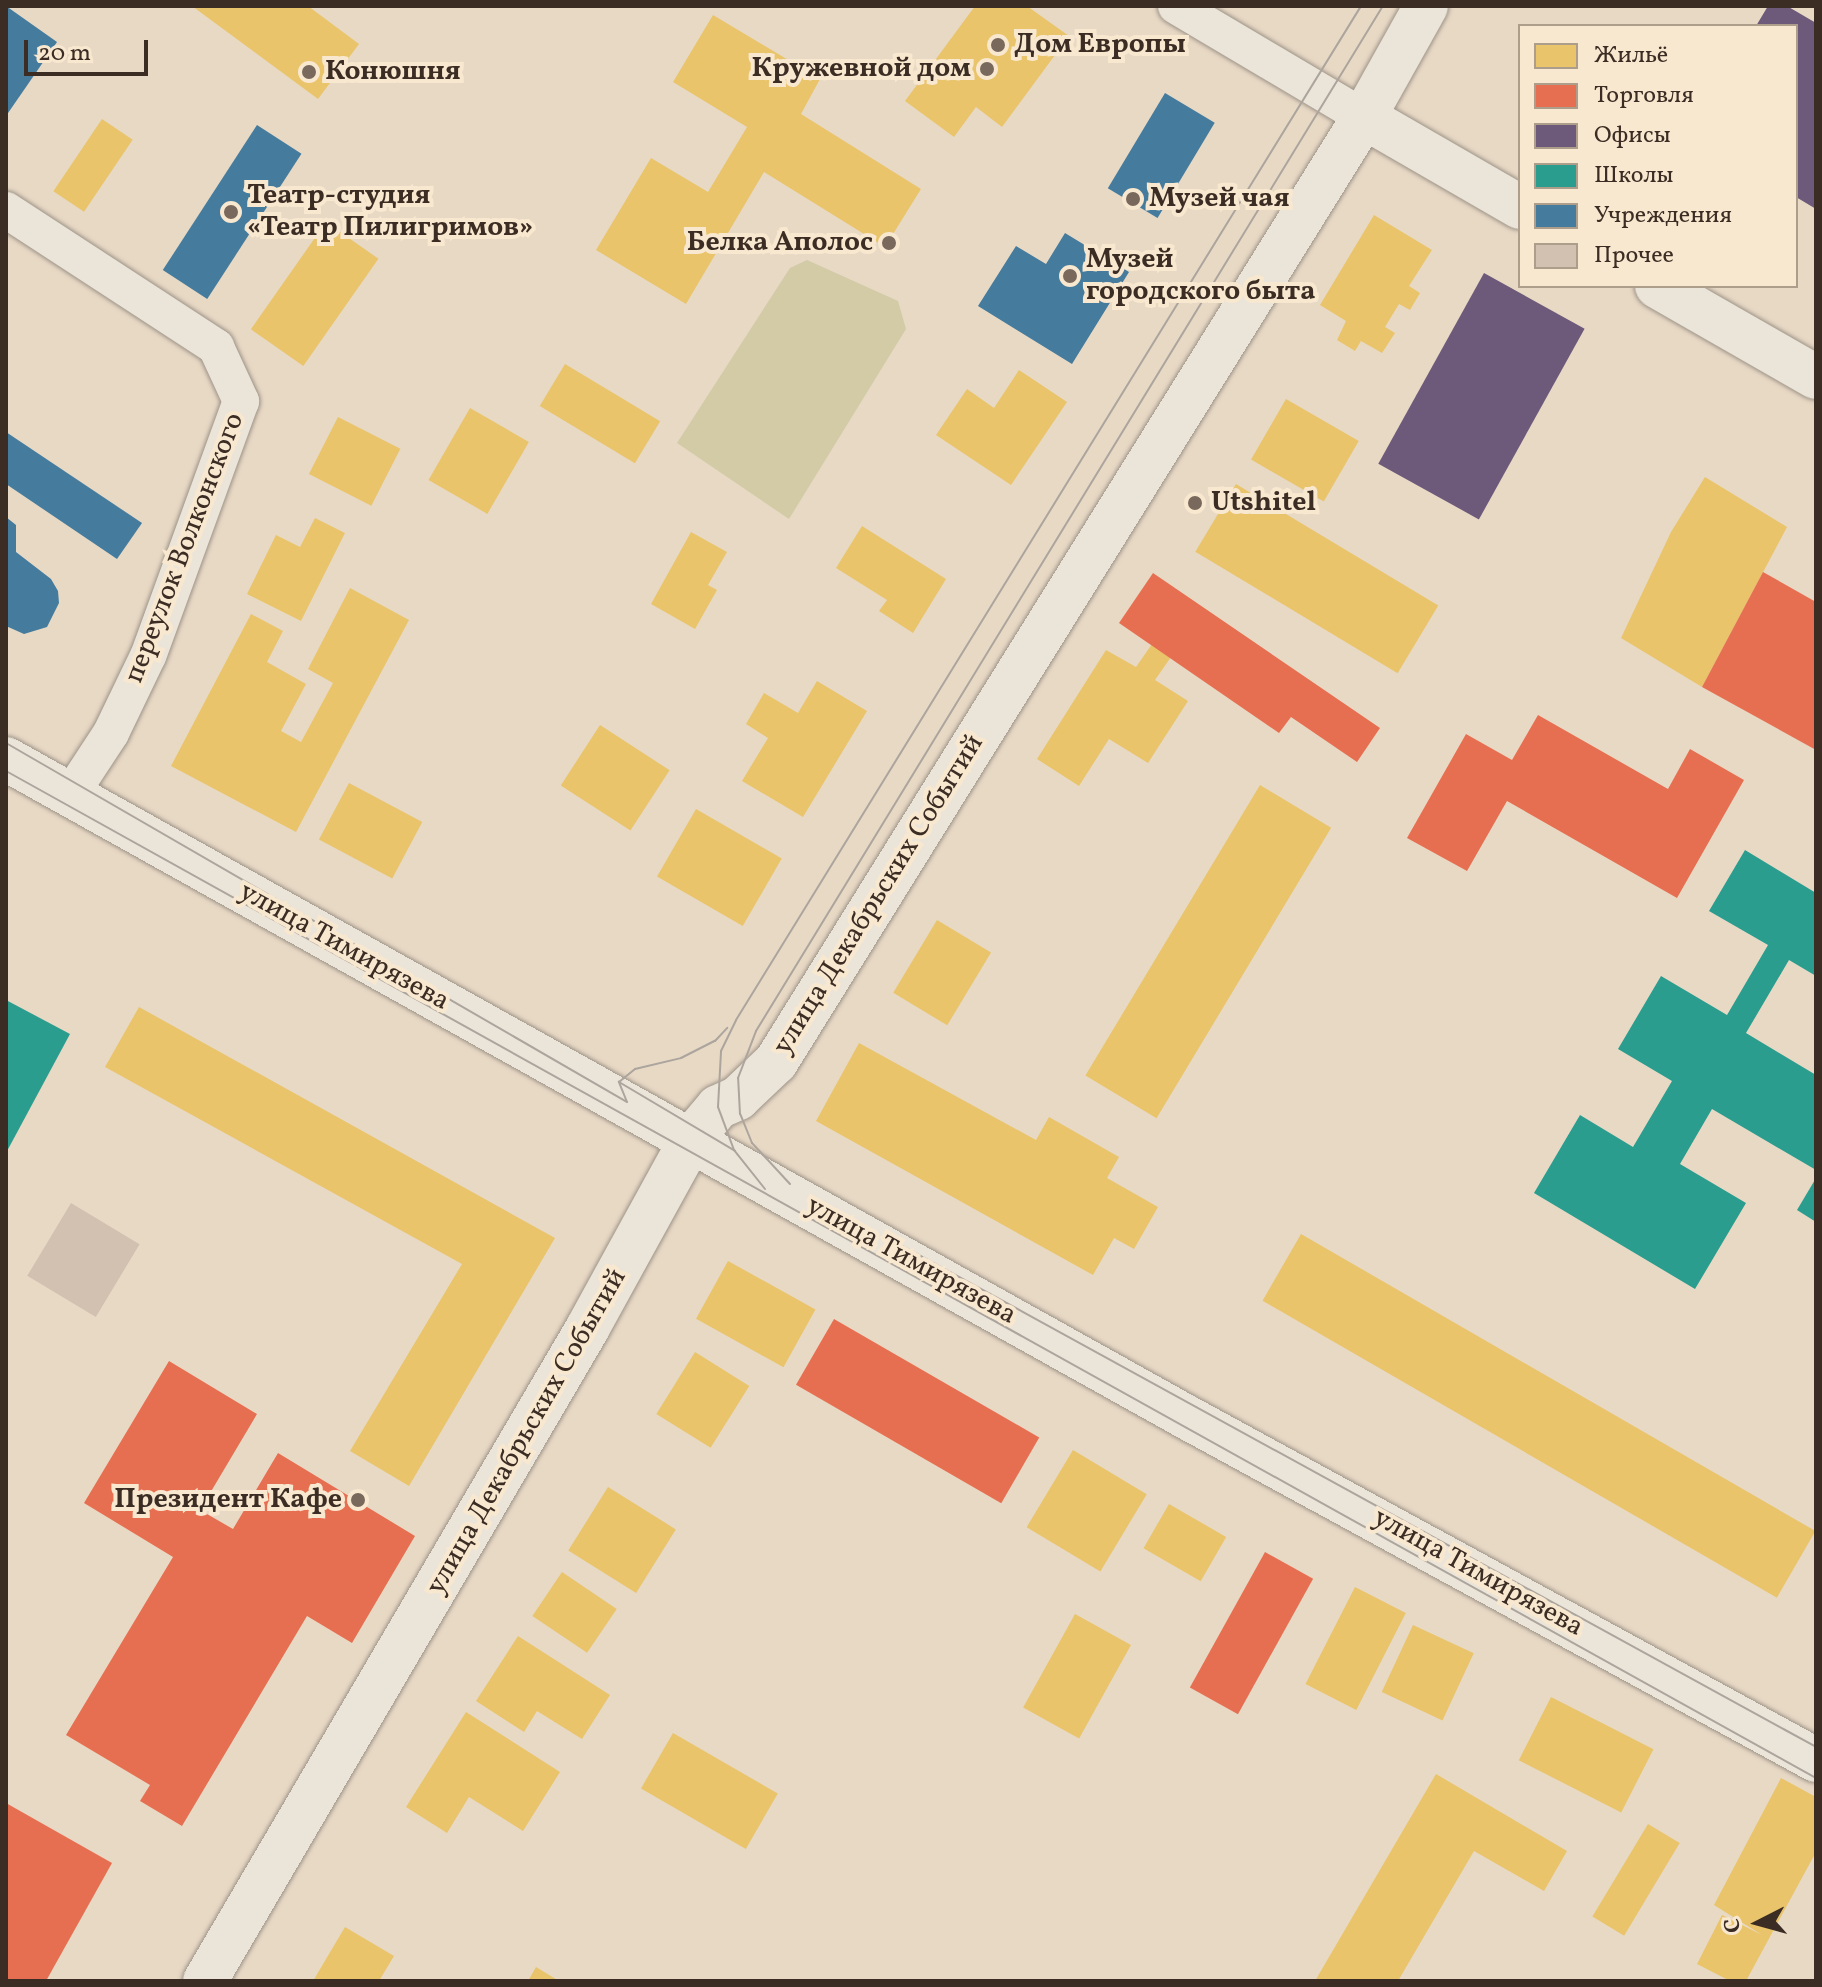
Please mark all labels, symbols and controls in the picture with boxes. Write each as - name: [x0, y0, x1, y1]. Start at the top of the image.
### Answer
- scale bar: [28, 24, 152, 74]
- legend: [1518, 24, 1798, 288]
- place label: Дом Европы: [1014, 28, 1186, 62]
- marker: Дом Европы: [989, 36, 1007, 54]
- text: 20 m: [38, 37, 91, 71]
- text: Жильё: [1594, 39, 1668, 73]
- place label: Кружевной дом: [752, 52, 971, 86]
- place label: Конюшня: [325, 55, 461, 89]
- marker: Кружевной дом: [978, 60, 996, 78]
- marker: Конюшня: [300, 63, 318, 81]
- text: Торговля: [1594, 79, 1694, 113]
- text: Офисы: [1594, 119, 1671, 153]
- text: Школы: [1594, 159, 1674, 193]
- place label: Театр-студия «Театр Пилигримов»: [247, 179, 533, 245]
- place label: Музей чая: [1149, 182, 1290, 216]
- marker: Музей чая: [1124, 190, 1142, 208]
- text: Учреждения: [1594, 199, 1732, 233]
- marker: Театр-студия «Театр Пилигримов»: [222, 203, 240, 221]
- place label: Белка Аполос: [687, 226, 873, 260]
- marker: Белка Аполос: [880, 234, 898, 252]
- text: Прочее: [1594, 239, 1674, 273]
- place label: Музей городского быта: [1086, 243, 1315, 309]
- marker: Музей городского быта: [1061, 267, 1079, 285]
- street label: переулок Волконского: [118, 408, 252, 688]
- place label: Utshitel: [1211, 486, 1316, 520]
- marker: Utshitel: [1186, 494, 1204, 512]
- street label: улица Декабрьских Событий: [766, 729, 992, 1061]
- street label: улица Тимирязева: [233, 875, 455, 1019]
- street label: улица Тимирязева: [800, 1189, 1022, 1333]
- street label: улица Декабрьских Событий: [420, 1263, 634, 1601]
- place label: Президент Кафе: [114, 1483, 342, 1517]
- marker: Президент Кафе: [349, 1491, 367, 1509]
- street label: улица Тимирязева: [1367, 1501, 1589, 1645]
- north arrow: [1718, 1883, 1798, 1963]
- text: С: [1717, 1917, 1750, 1934]

